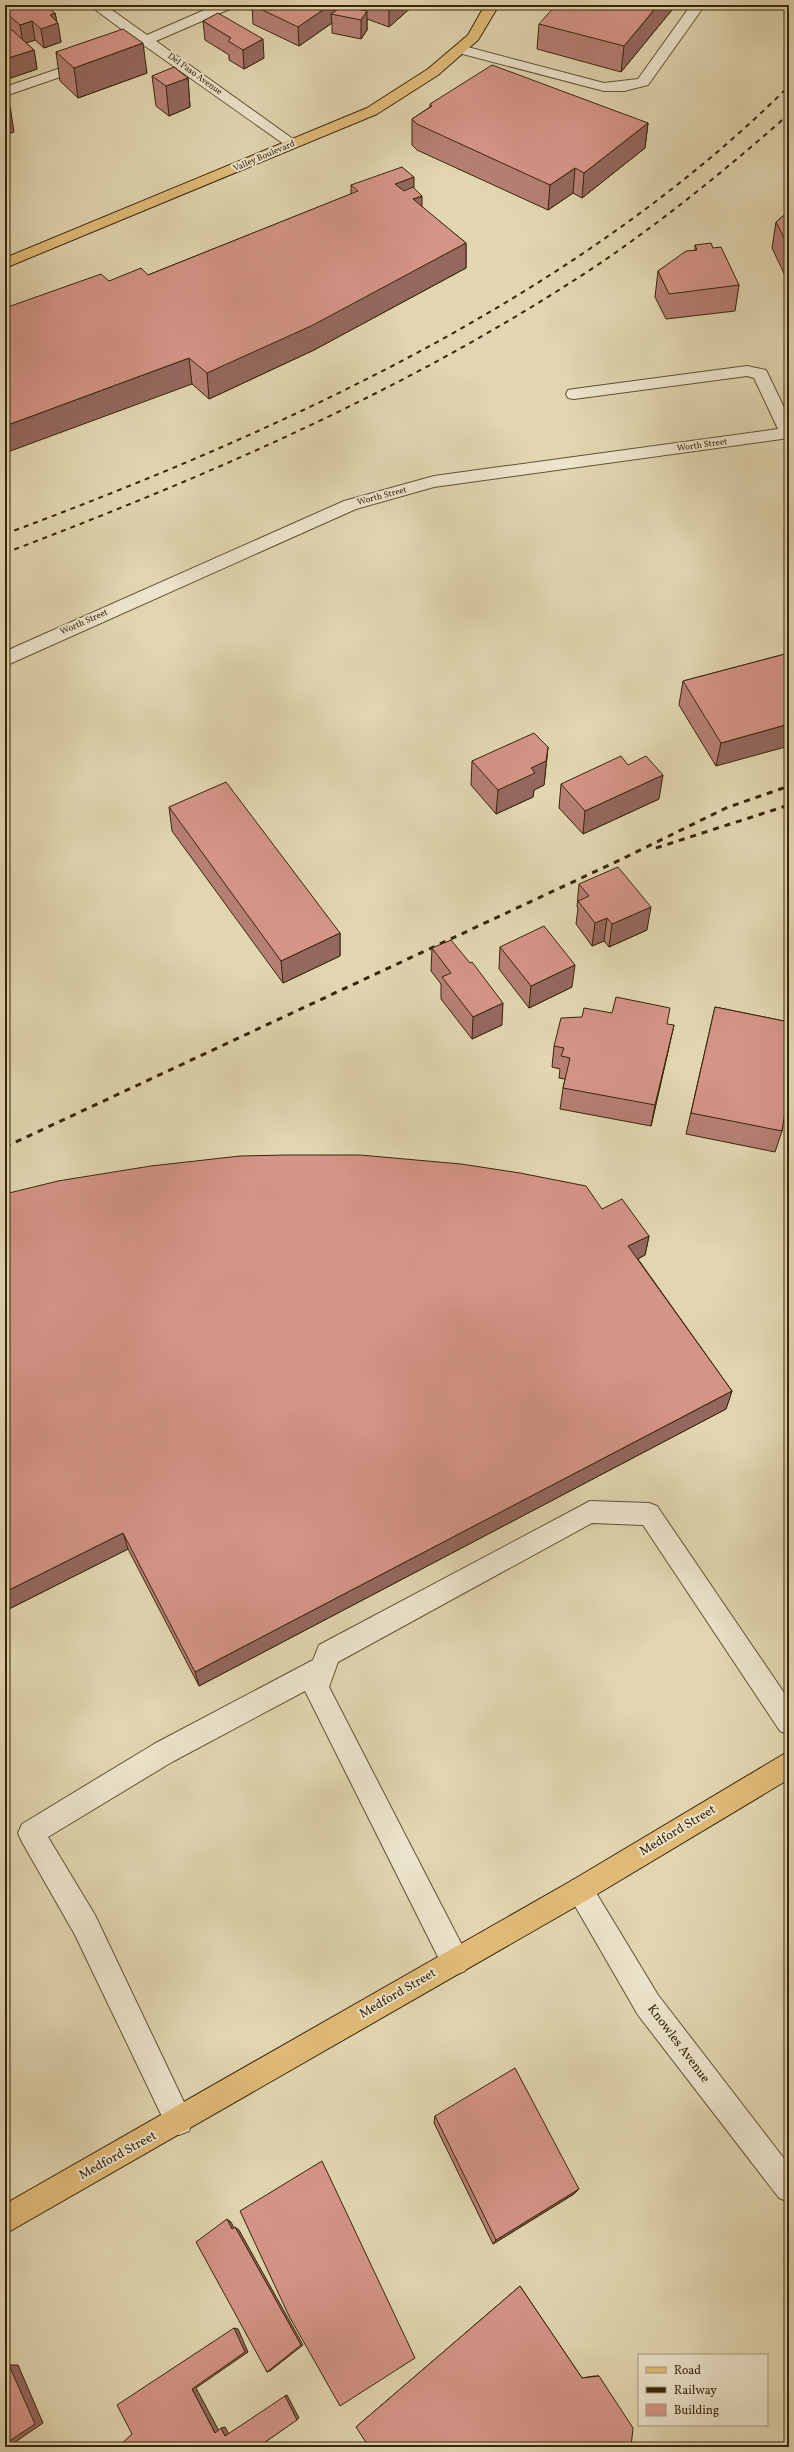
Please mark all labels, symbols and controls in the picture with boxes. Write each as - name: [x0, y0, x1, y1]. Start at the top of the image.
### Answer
- street label: Del Paso Avenue: [165, 50, 225, 98]
- street label: Valley Boulevard: [231, 137, 297, 175]
- street label: Worth Street: [676, 435, 728, 455]
- street label: Worth Street: [356, 483, 408, 509]
- street label: Worth Street: [58, 606, 110, 638]
- street label: Medford Street: [636, 1801, 720, 1861]
- street label: Medford Street: [356, 1964, 440, 2023]
- street label: Knowles Avenue: [642, 2001, 714, 2087]
- street label: Medford Street: [76, 2127, 160, 2185]
- legend: [638, 2354, 768, 2426]
- text: Road: [674, 2363, 701, 2379]
- text: Railway: [674, 2383, 717, 2399]
- text: Building: [674, 2403, 719, 2419]

